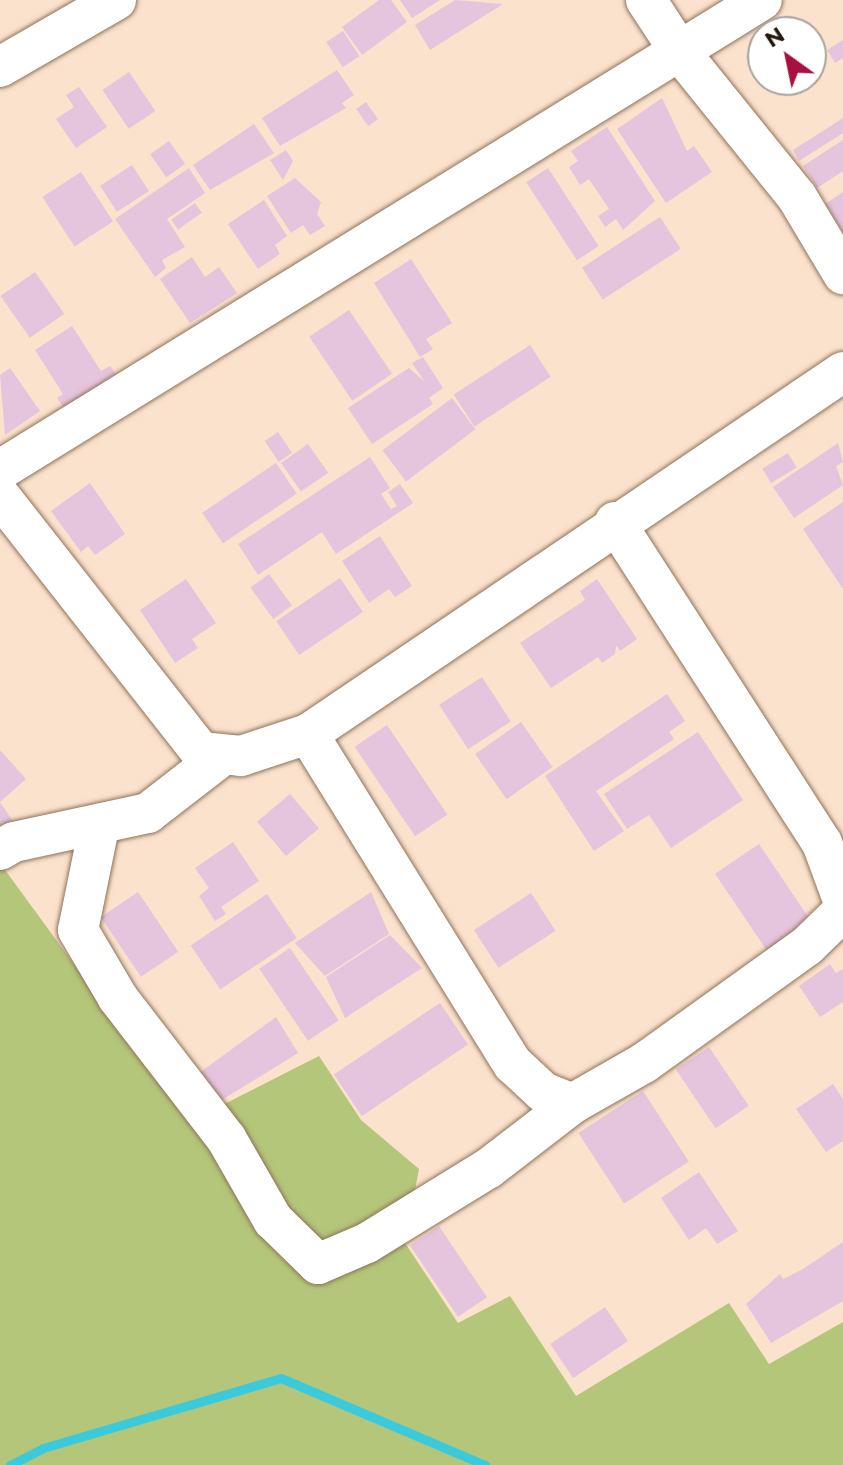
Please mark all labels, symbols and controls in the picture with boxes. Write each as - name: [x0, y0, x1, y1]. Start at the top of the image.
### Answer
- north arrow: [747, 16, 827, 96]
- text: N: [760, 21, 790, 53]

